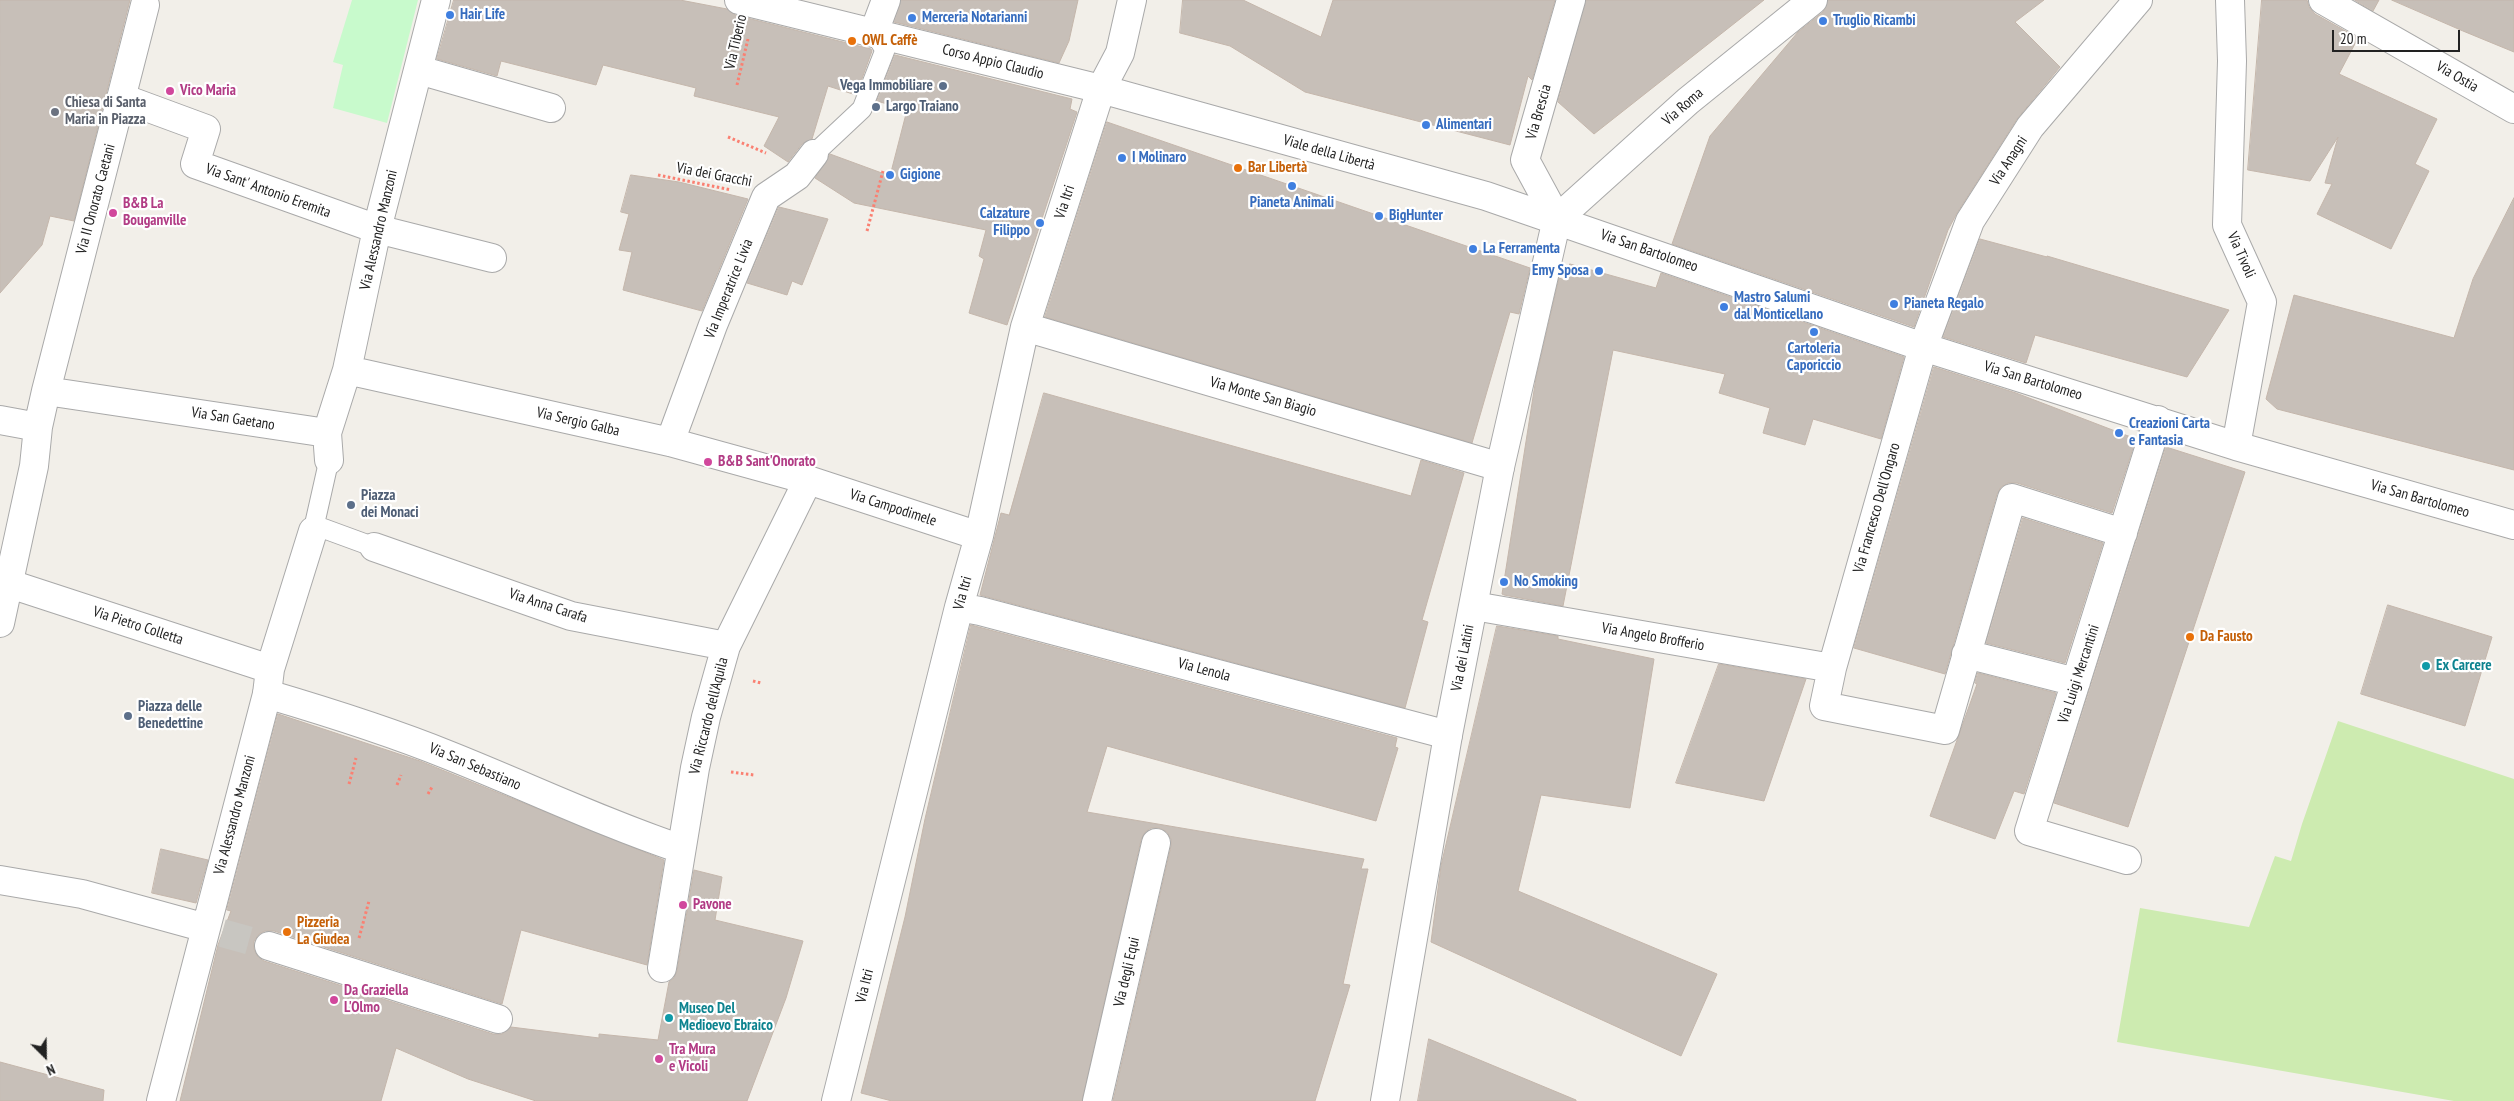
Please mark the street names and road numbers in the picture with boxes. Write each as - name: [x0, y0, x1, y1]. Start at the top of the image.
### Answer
- street label: Via Tiberio: [721, 13, 751, 71]
- street label: Corso Appio Claudio: [940, 41, 1046, 83]
- street label: Via Ostia: [2433, 58, 2481, 96]
- street label: Via Brescia: [1523, 82, 1555, 142]
- street label: Via Roma: [1659, 84, 1707, 130]
- street label: Viale della Libertà: [1281, 131, 1377, 175]
- street label: Via Anagni: [1986, 133, 2032, 189]
- street label: Via II Onorato Caetani: [73, 142, 119, 256]
- street label: Via dei Gracchi: [675, 159, 753, 191]
- street label: Via Sant' Antonio Eremita: [203, 160, 333, 222]
- street label: Via Alessandro Manzoni: [356, 168, 402, 292]
- street label: Via Itri: [1051, 183, 1079, 221]
- street label: Via San Bartolomeo: [1598, 226, 1700, 276]
- street label: Via Tivoli: [2223, 229, 2259, 281]
- street label: Via Imperatrice Livia: [701, 236, 757, 342]
- street label: Via San Bartolomeo: [1982, 357, 2084, 405]
- street label: Via Monte San Biagio: [1208, 373, 1318, 421]
- street label: Via San Gaetano: [190, 404, 276, 434]
- street label: Via Sergio Galba: [535, 404, 621, 440]
- street label: Via Francesco Dell'Ongaro: [1850, 441, 1904, 575]
- street label: Via San Bartolomeo: [2369, 476, 2471, 522]
- street label: Via Campodimele: [847, 485, 939, 531]
- street label: Via Itri: [950, 574, 976, 612]
- street label: Via Anna Carafa: [506, 585, 590, 627]
- street label: Via Pietro Colletta: [91, 603, 185, 649]
- street label: Via Angelo Brofferio: [1600, 619, 1706, 655]
- street label: Via Luigi Mercantini: [2055, 622, 2103, 726]
- street label: Via dei Latini: [1448, 623, 1478, 693]
- street label: Via Lenola: [1176, 654, 1232, 686]
- street label: Via Riccardo dell'Aquila: [686, 656, 732, 776]
- street label: Via San Sebastiano: [426, 740, 524, 794]
- street label: Via Alessandro Manzoni: [210, 753, 260, 877]
- street label: Via degli Equi: [1110, 935, 1144, 1009]
- street label: Via Itri: [852, 967, 878, 1005]

